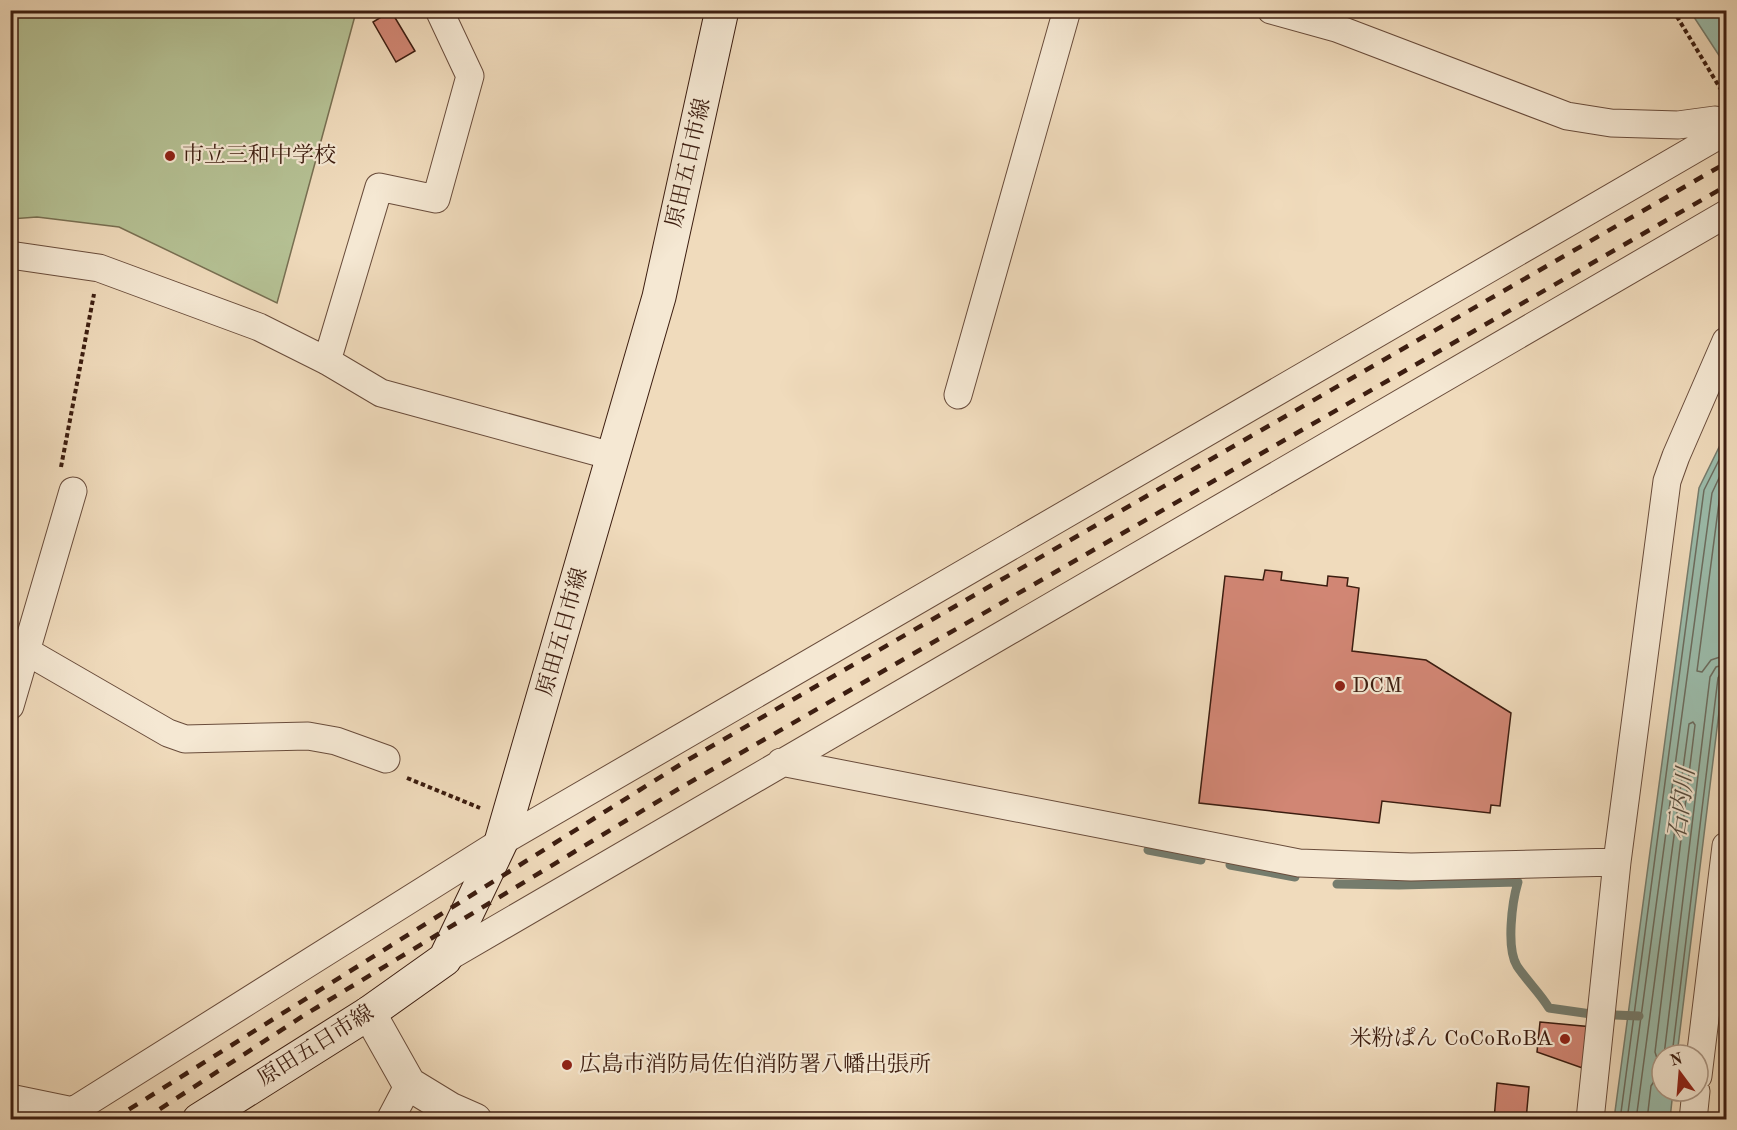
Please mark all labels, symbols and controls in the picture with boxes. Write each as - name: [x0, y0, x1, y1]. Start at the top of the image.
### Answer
- street label: 原田五日市線: [661, 96, 715, 230]
- place label: 市立三和中学校: [182, 143, 336, 167]
- marker: 市立三和中学校: [163, 149, 177, 163]
- street label: 原田五日市線: [532, 565, 592, 698]
- place label: DCM: [1352, 675, 1402, 697]
- marker: DCM: [1333, 679, 1347, 693]
- water label: 石内川: [1663, 763, 1700, 841]
- street label: 原田五日市線: [253, 1000, 378, 1090]
- place label: 米粉ぱん CoCoRoBA: [1350, 1026, 1553, 1050]
- marker: 米粉ぱん CoCoRoBA: [1558, 1032, 1572, 1046]
- north arrow: [1650, 1043, 1710, 1103]
- text: N: [1668, 1051, 1685, 1070]
- place label: 広島市消防局佐伯消防署八幡出張所: [579, 1052, 931, 1076]
- marker: 広島市消防局佐伯消防署八幡出張所: [560, 1058, 574, 1072]

